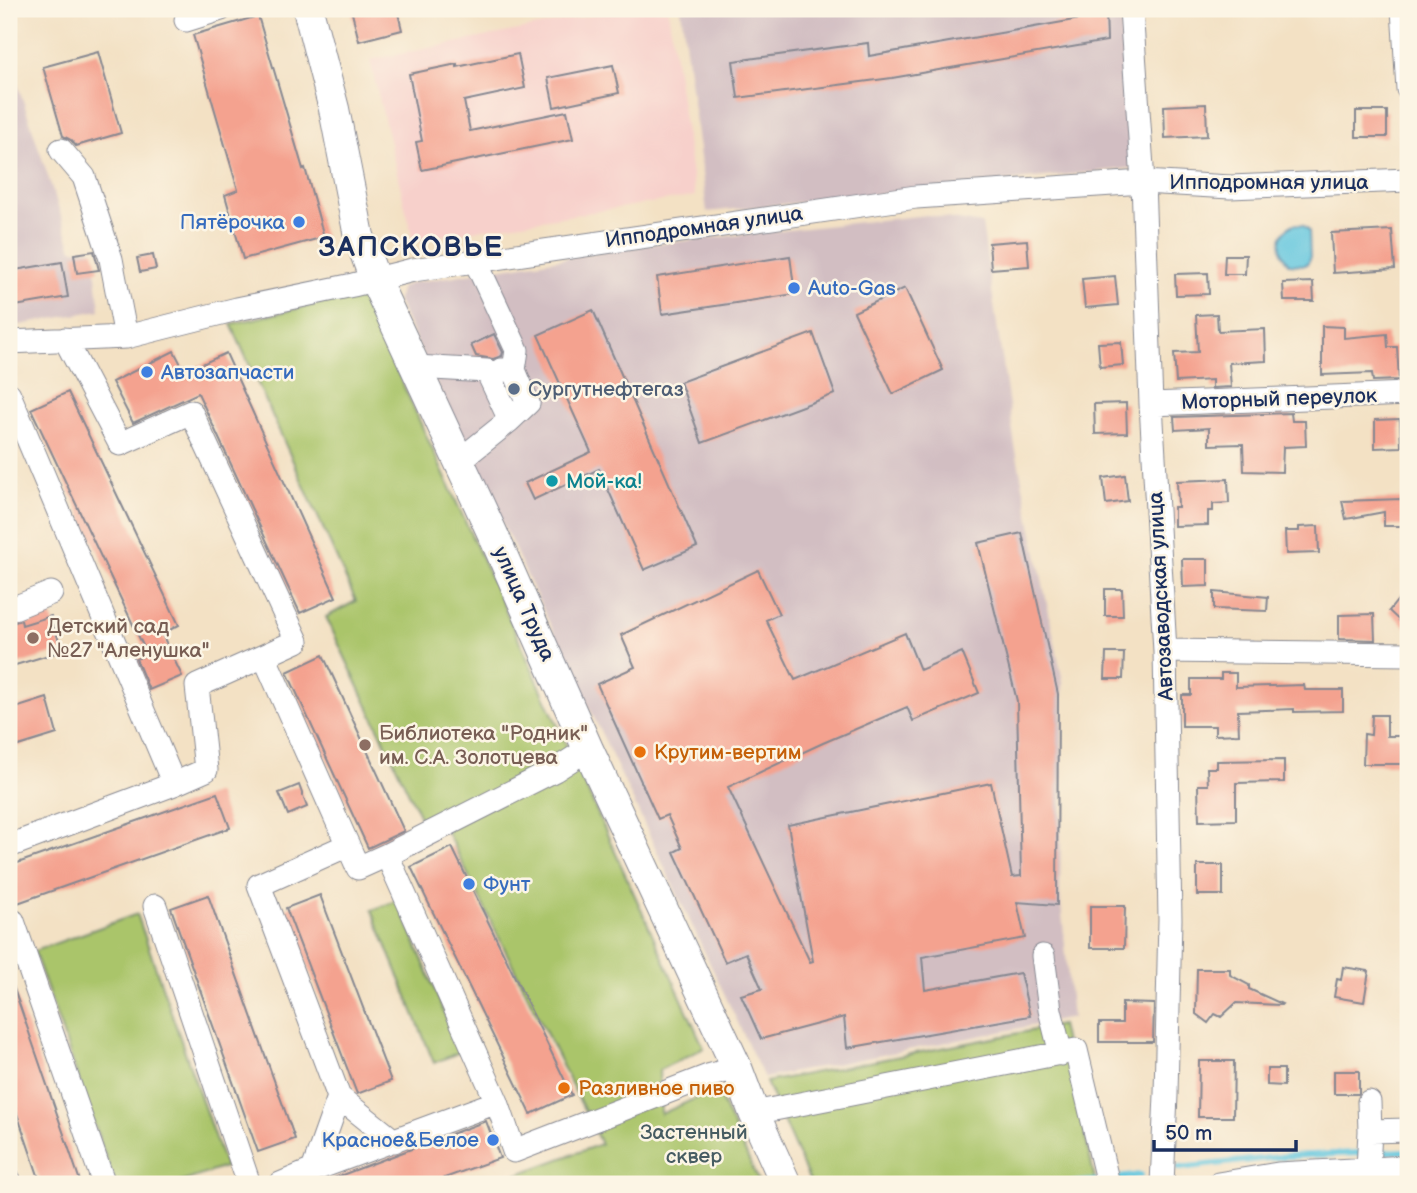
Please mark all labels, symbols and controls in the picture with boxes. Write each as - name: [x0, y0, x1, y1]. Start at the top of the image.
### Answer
- street label: Ипподромная улица: [1169, 170, 1369, 195]
- street label: Ипподромная улица: [604, 201, 805, 253]
- place label: Пятёрочка: [180, 210, 286, 235]
- marker: Пятёрочка: [291, 214, 307, 230]
- district label: ЗАПСКОВЬЕ: [318, 231, 504, 264]
- place label: Auto-Gas: [808, 276, 896, 301]
- marker: Auto-Gas: [786, 280, 802, 296]
- place label: Автозапчасти: [160, 360, 295, 385]
- marker: Автозапчасти: [139, 364, 155, 380]
- place label: Сургутнефтегаз: [528, 377, 684, 402]
- marker: Сургутнефтегаз: [506, 381, 522, 397]
- street label: Моторный переулок: [1181, 383, 1377, 415]
- place label: Мой-ка!: [566, 469, 642, 494]
- marker: Мой-ка!: [544, 473, 560, 489]
- street label: Автозаводская улица: [1143, 490, 1179, 702]
- street label: улица Труда: [488, 543, 561, 666]
- place label: Детский сад №27 "Аленушка": [47, 614, 210, 663]
- marker: Детский сад №27 "Аленушка": [25, 630, 41, 646]
- place label: Библиотека "Родник" им. С.А. Золотцева: [379, 721, 588, 770]
- marker: Библиотека "Родник" им. С.А. Золотцева: [357, 737, 373, 753]
- place label: Крутим-вертим: [654, 740, 802, 765]
- marker: Крутим-вертим: [632, 744, 648, 760]
- place label: Фунт: [483, 872, 531, 897]
- marker: Фунт: [461, 876, 477, 892]
- place label: Разливное пиво: [578, 1076, 734, 1101]
- marker: Разливное пиво: [556, 1080, 572, 1096]
- scale bar: [1154, 1109, 1296, 1153]
- park label: Застенный сквер: [640, 1120, 748, 1169]
- text: 50 m: [1165, 1121, 1212, 1146]
- place label: Красное&Белое: [322, 1128, 479, 1153]
- marker: Красное&Белое: [485, 1132, 501, 1148]

